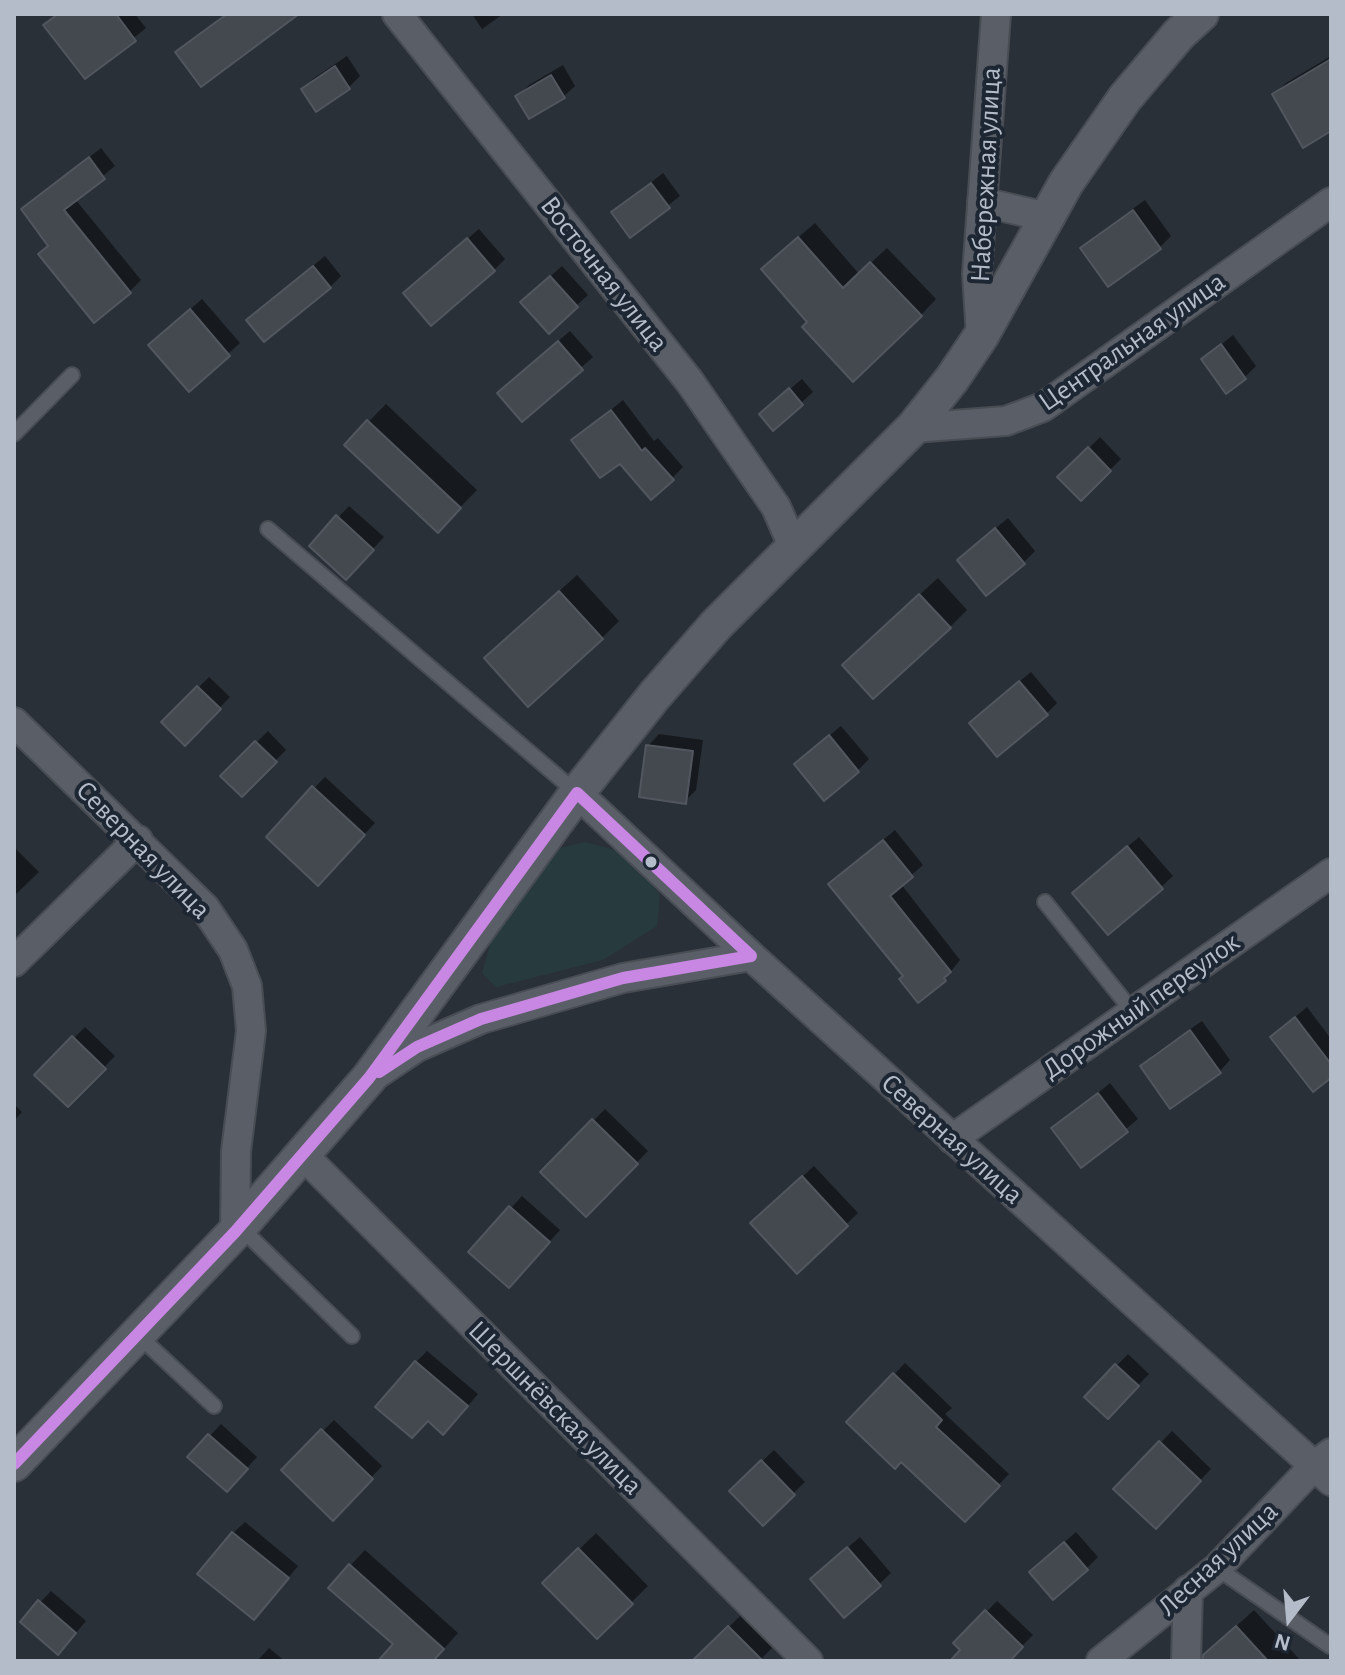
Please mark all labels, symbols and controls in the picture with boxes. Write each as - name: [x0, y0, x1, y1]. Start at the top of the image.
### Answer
- street label: Набережная улица: [964, 66, 1008, 284]
- street label: Восточная улица: [533, 189, 675, 359]
- street label: Центральная улица: [1032, 265, 1232, 419]
- street label: Северная улица: [69, 774, 217, 926]
- unlabelled marker: [643, 854, 659, 870]
- street label: Дорожный переулок: [1036, 925, 1246, 1087]
- street label: Северная улица: [874, 1066, 1030, 1212]
- street label: Шершнёвская улица: [461, 1314, 649, 1502]
- street label: Лесная улица: [1151, 1495, 1285, 1623]
- north arrow: [1249, 1579, 1329, 1659]
- text: N: [1272, 1629, 1293, 1655]

